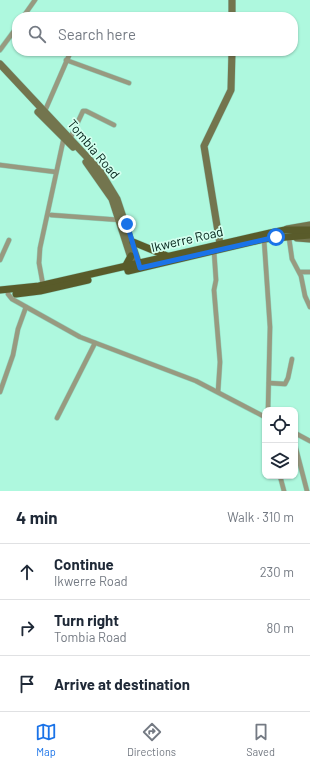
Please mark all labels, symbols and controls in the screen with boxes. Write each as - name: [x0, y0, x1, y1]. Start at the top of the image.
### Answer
- search box: [12, 12, 298, 56]
- icon: search: [26, 23, 48, 45]
- text: Search here: [58, 25, 136, 43]
- street label: Tombia Road: [65, 116, 123, 182]
- route end: [118, 215, 136, 233]
- street label: Ikwerre Road: [149, 223, 225, 255]
- route start: [267, 228, 285, 246]
- map controls: [262, 407, 298, 479]
- button: locate: [262, 407, 298, 443]
- button: layers: [262, 443, 298, 479]
- text: 4 min: [16, 507, 58, 527]
- text: Walk · 310 m: [227, 509, 294, 525]
- text: Continue: [54, 555, 114, 573]
- icon: ahead: [16, 561, 38, 583]
- text: 230 m: [260, 564, 294, 580]
- text: Ikwerre Road: [54, 573, 128, 589]
- text: Turn right: [54, 611, 119, 629]
- icon: right: [16, 617, 38, 639]
- text: 80 m: [267, 620, 294, 636]
- text: Tombia Road: [54, 629, 127, 645]
- icon: arrive: [16, 673, 38, 695]
- text: Arrive at destination: [54, 675, 190, 693]
- tab: Map: [35, 721, 57, 758]
- tab: Directions: [127, 721, 176, 758]
- tab: Saved: [246, 721, 275, 758]

